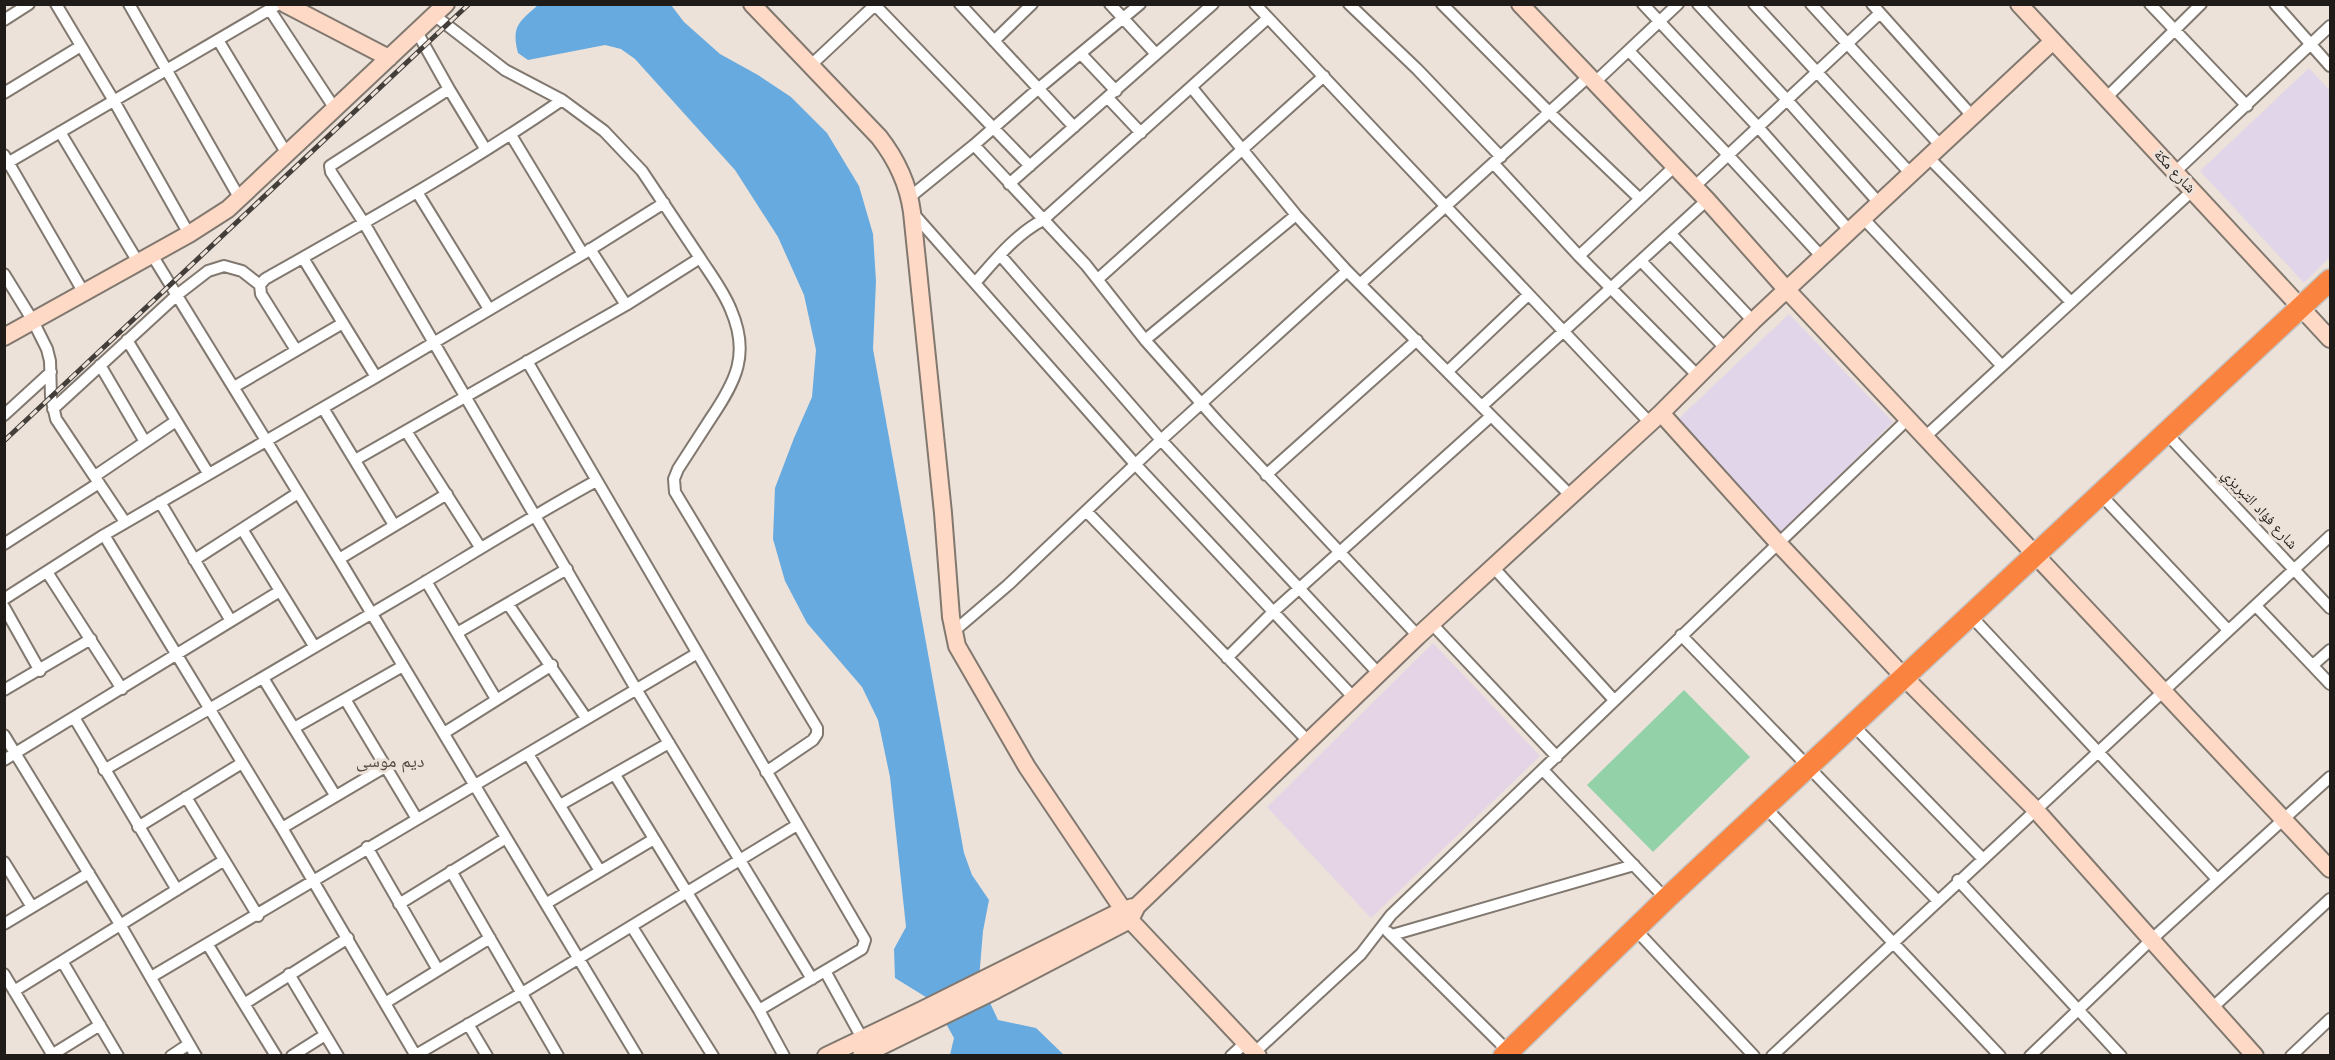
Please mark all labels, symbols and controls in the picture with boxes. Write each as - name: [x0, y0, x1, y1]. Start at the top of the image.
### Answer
- street label: شارع مكة: [2150, 145, 2200, 197]
- street label: شارع فؤاد التبريزي: [2216, 465, 2302, 555]
- district label: ديم موسى: [356, 749, 424, 773]

